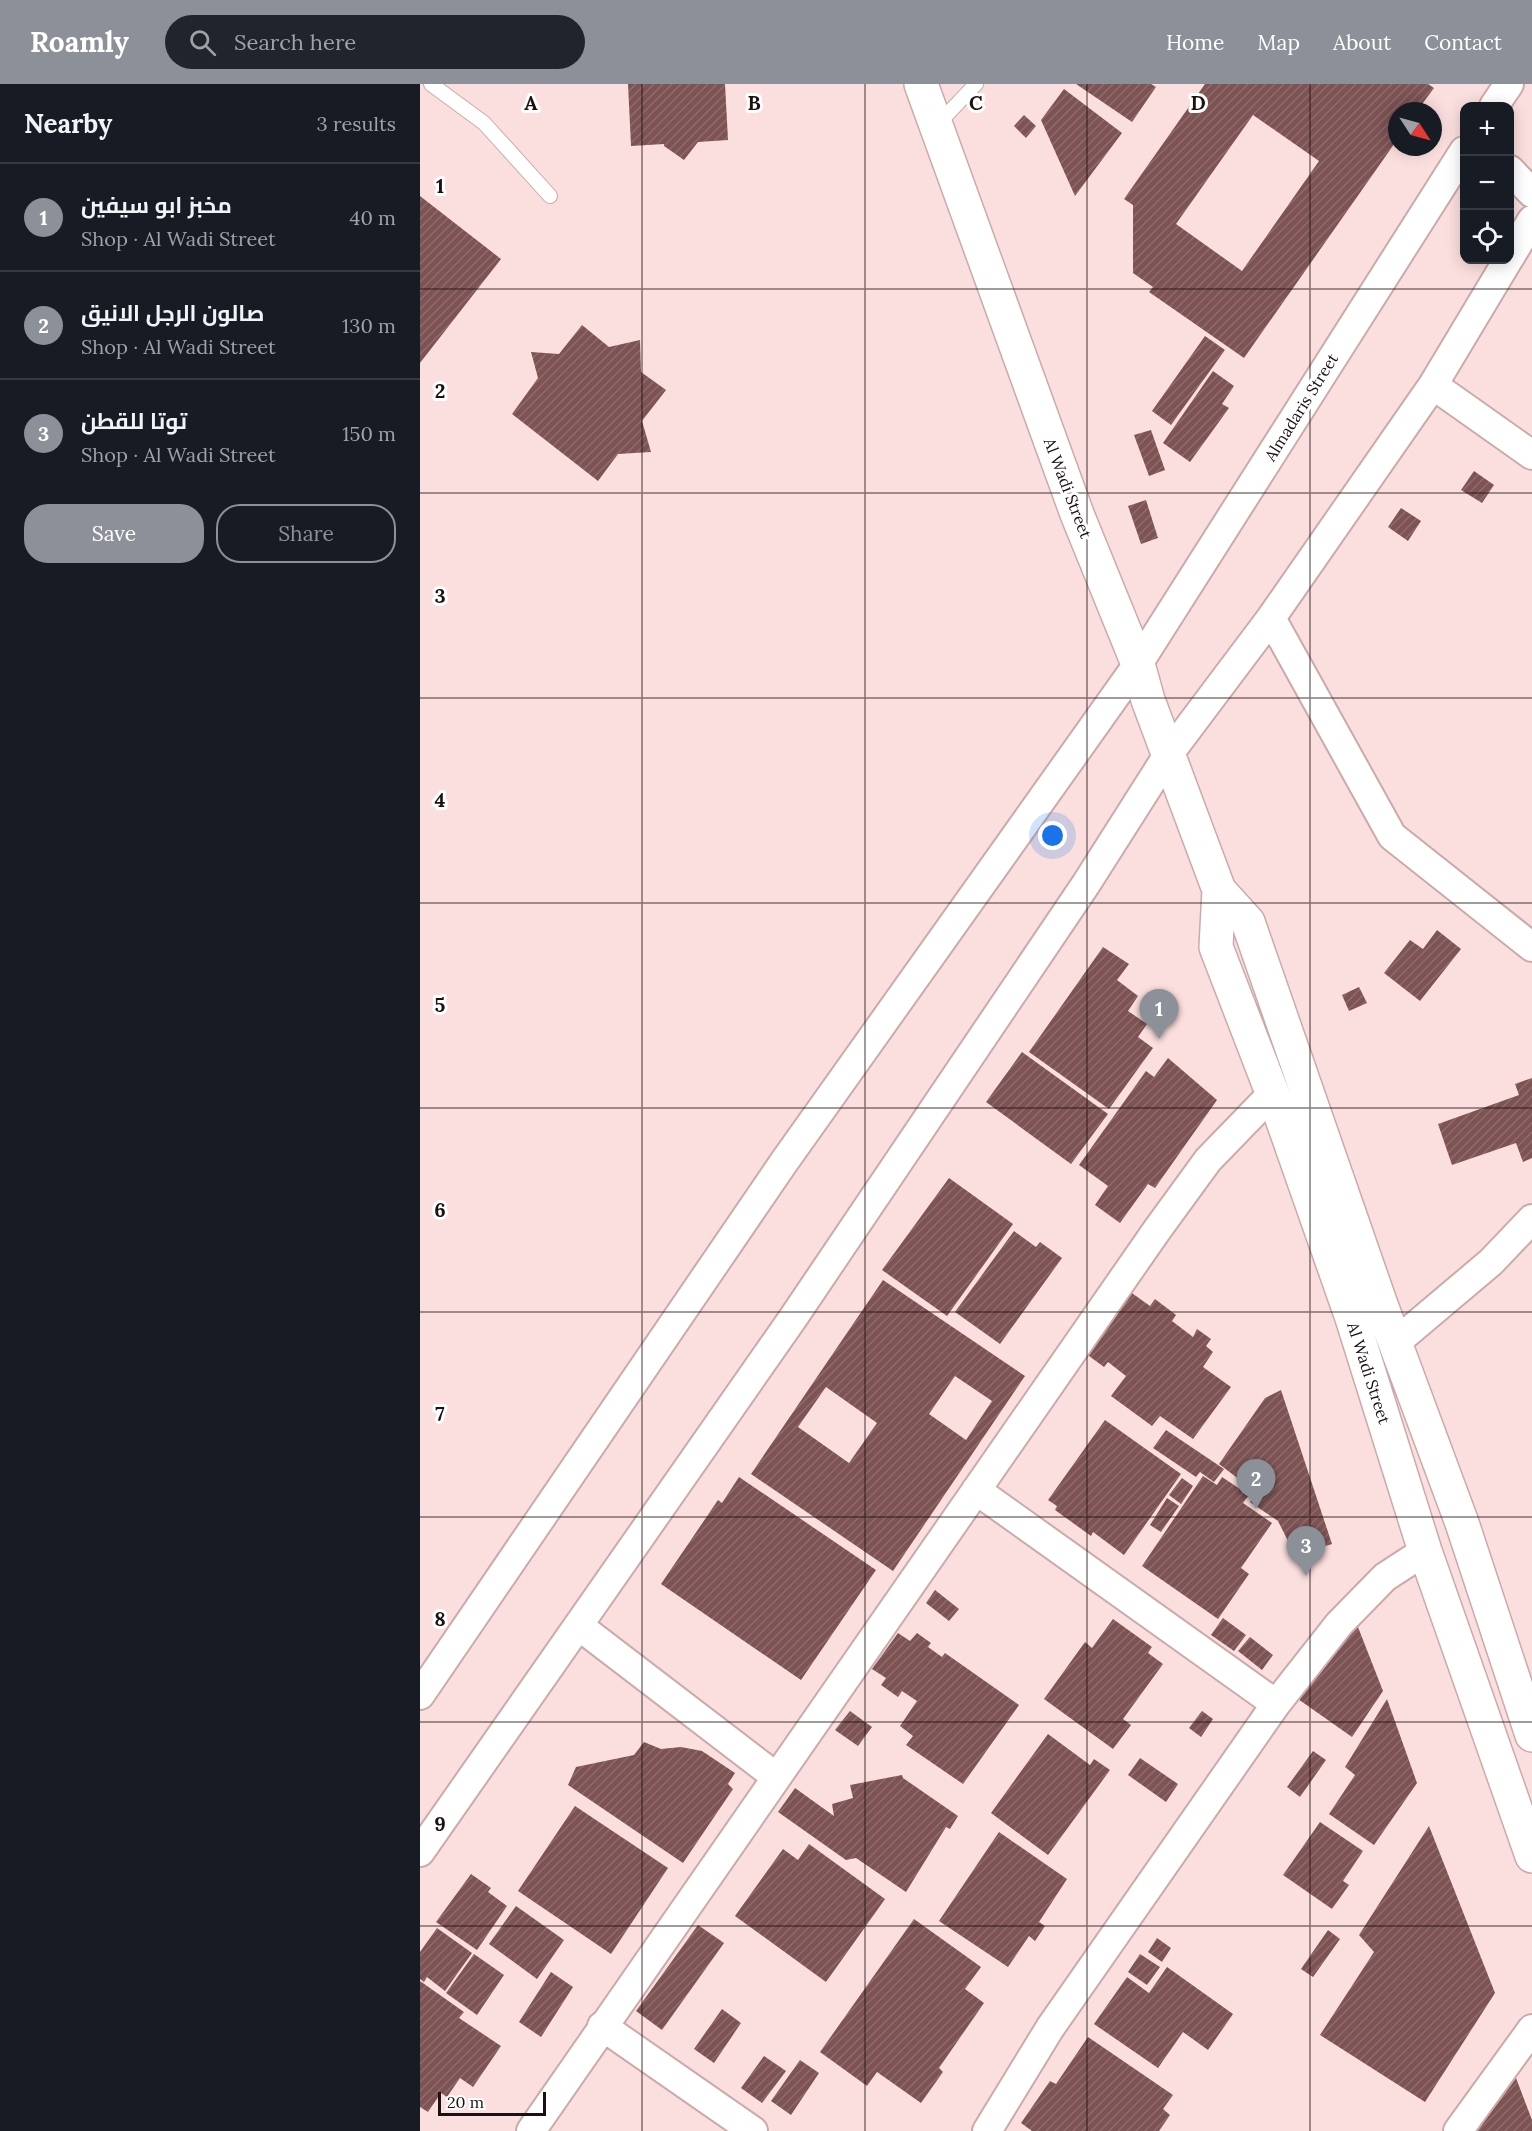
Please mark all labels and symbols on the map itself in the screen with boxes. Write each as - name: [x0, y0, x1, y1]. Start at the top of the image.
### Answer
- text: A: [524, 90, 538, 115]
- text: B: [747, 90, 761, 115]
- text: C: [969, 90, 983, 115]
- text: D: [1190, 90, 1206, 115]
- north arrow: [1388, 102, 1442, 156]
- text: 1: [436, 173, 444, 198]
- street label: Almadaris Street: [1259, 349, 1343, 465]
- text: 2: [435, 378, 445, 403]
- street label: Al Wadi Street: [1039, 434, 1097, 542]
- text: 3: [434, 583, 446, 608]
- text: 4: [435, 787, 446, 812]
- your location: [1038, 821, 1067, 850]
- pin: 1: [1140, 990, 1178, 1039]
- text: 5: [435, 992, 446, 1017]
- text: 6: [434, 1197, 446, 1222]
- street label: Al Wadi Street: [1343, 1319, 1395, 1427]
- text: 7: [435, 1401, 445, 1426]
- pin: 2: [1236, 1460, 1276, 1509]
- pin: 3: [1286, 1526, 1326, 1576]
- text: 8: [434, 1606, 446, 1631]
- text: 9: [434, 1811, 446, 1836]
- scale bar: [438, 2089, 546, 2116]

